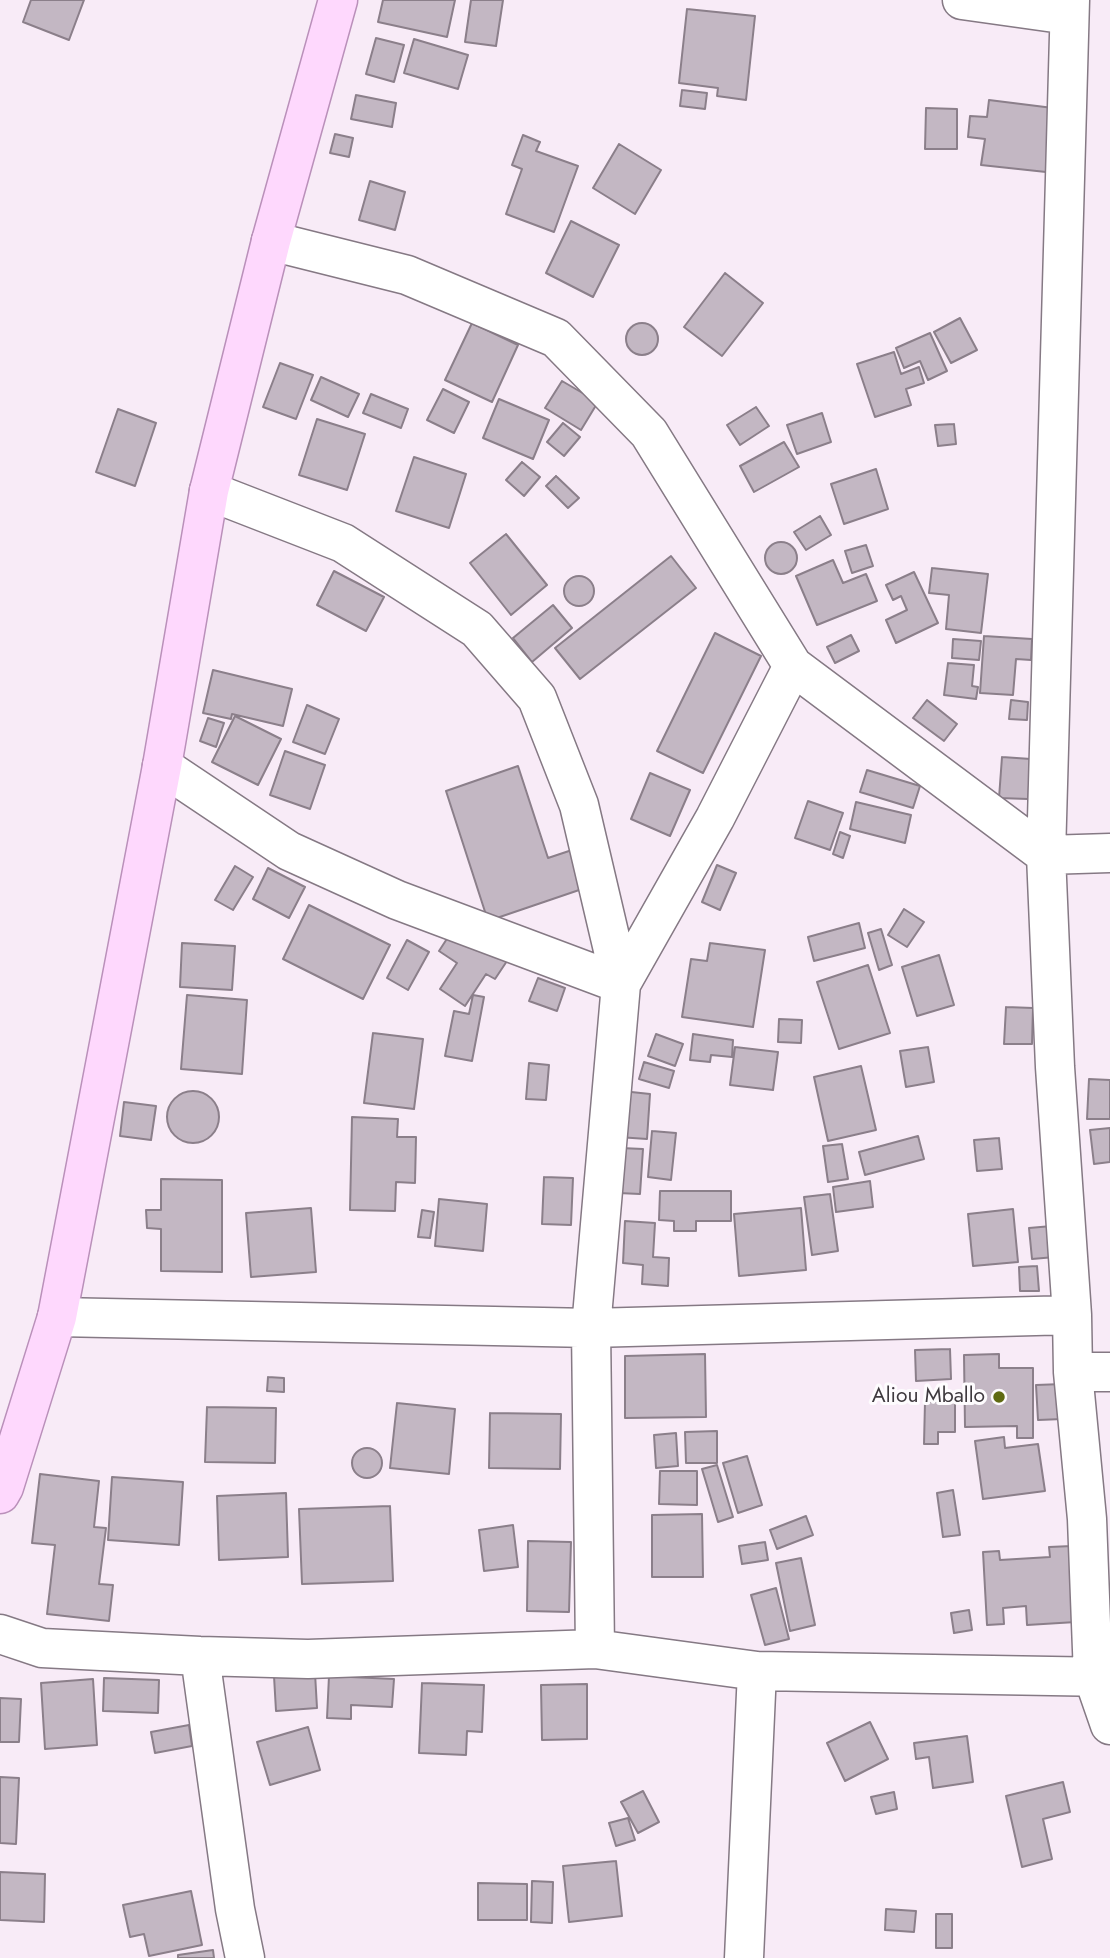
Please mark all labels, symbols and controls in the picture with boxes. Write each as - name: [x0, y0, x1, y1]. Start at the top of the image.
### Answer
- place label: Aliou Mballo: [872, 1384, 985, 1410]
- marker: Aliou Mballo: [991, 1389, 1007, 1405]

